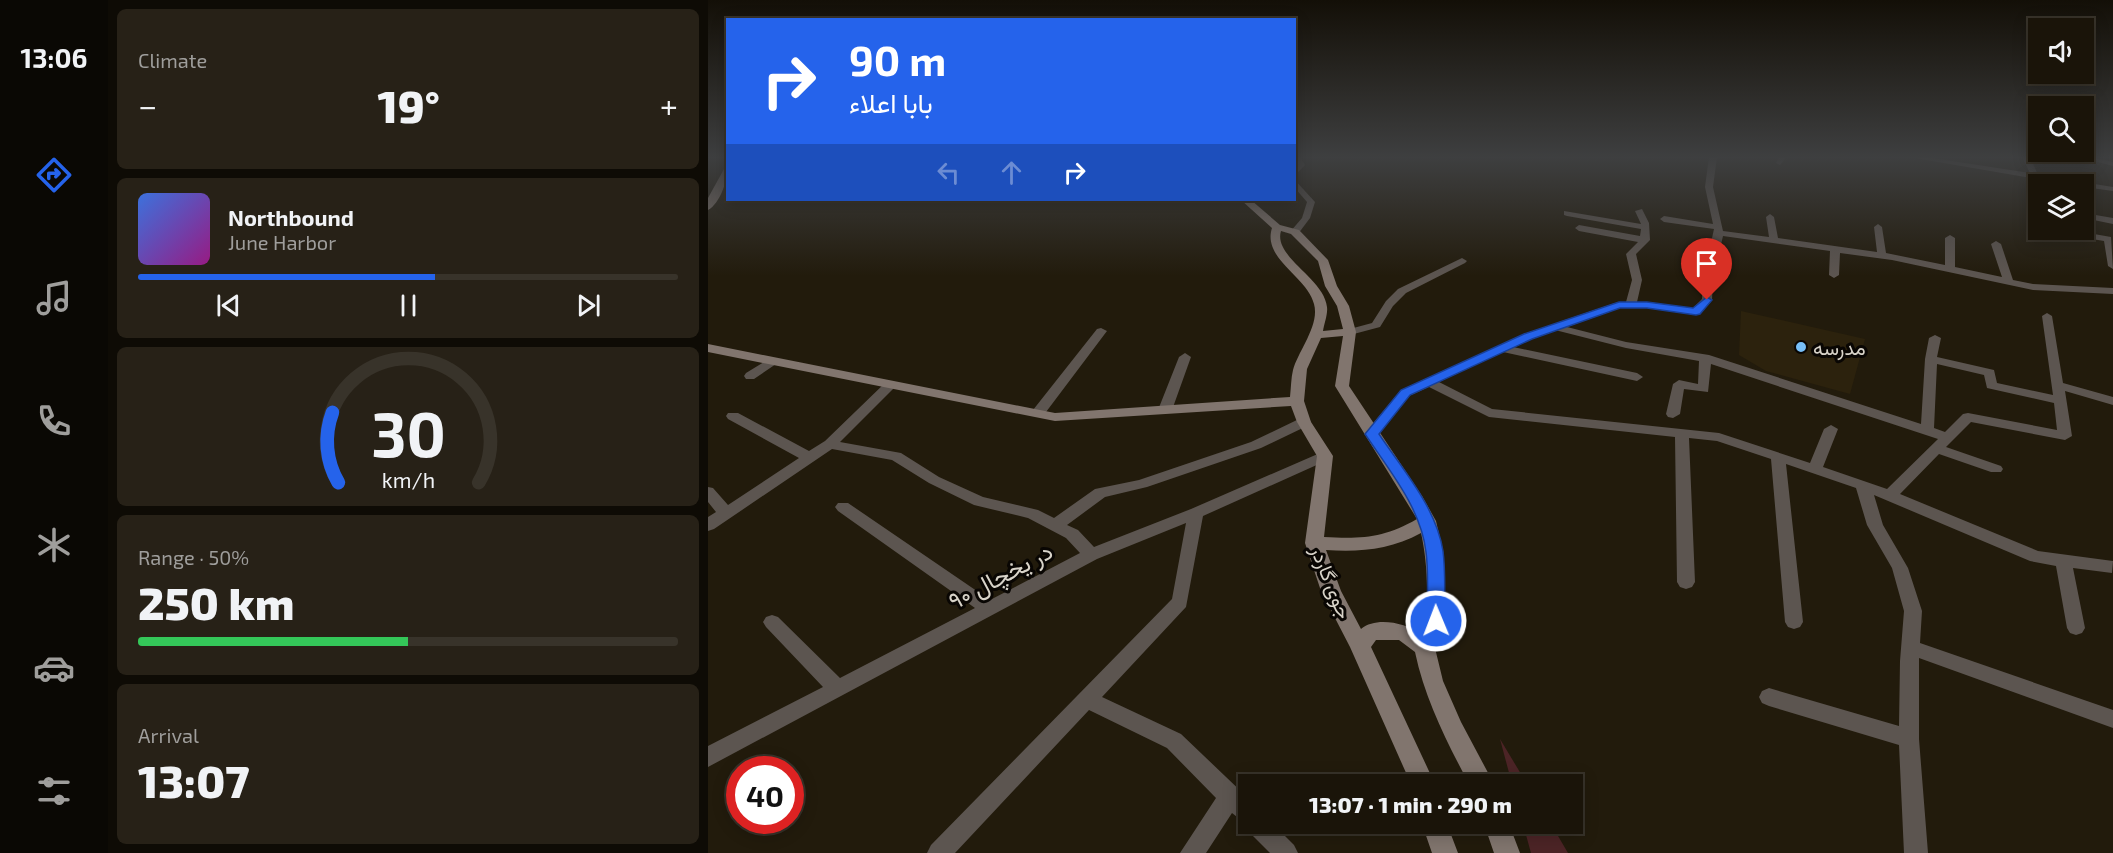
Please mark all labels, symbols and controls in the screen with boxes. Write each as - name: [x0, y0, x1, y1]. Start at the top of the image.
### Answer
- map controls: [2028, 18, 2094, 240]
- button: sound: [2028, 18, 2094, 84]
- text: 90 m: [849, 34, 946, 84]
- text: 13:06: [21, 41, 87, 73]
- icon: right: [750, 42, 828, 120]
- text: Climate: [138, 48, 207, 72]
- text: 19°: [377, 78, 440, 132]
- text: −: [138, 85, 157, 125]
- text: +: [660, 85, 678, 125]
- text: بابا اعلاء: [849, 86, 933, 118]
- button: search: [2028, 96, 2094, 162]
- icon: directions: [33, 154, 75, 196]
- icon: left: [932, 156, 965, 189]
- icon: ahead: [995, 156, 1028, 189]
- icon: right: [1058, 156, 1091, 189]
- button: layers: [2028, 174, 2094, 240]
- text: Northbound: [228, 204, 354, 230]
- text: June Harbor: [228, 230, 336, 254]
- pin: [1681, 238, 1732, 300]
- icon: arrive: [1690, 247, 1723, 280]
- icon: music: [33, 277, 75, 319]
- icon: previous: [212, 289, 245, 322]
- icon: pause: [392, 289, 425, 322]
- icon: next: [572, 289, 605, 322]
- place label: مدرسه: [1813, 335, 1866, 361]
- marker: مدرسه: [1794, 340, 1808, 354]
- text: 30: [371, 396, 445, 471]
- icon: phone: [33, 400, 75, 442]
- text: km/h: [381, 468, 435, 493]
- icon: climate: [33, 524, 75, 566]
- street label: در یخچال ۹۰: [943, 535, 1059, 617]
- street label: جوی گاردر: [1304, 541, 1357, 623]
- text: Range · 50%: [138, 545, 249, 569]
- text: 250 km: [138, 575, 295, 629]
- position arrow: [1404, 589, 1468, 653]
- icon: car: [33, 647, 75, 689]
- text: Arrival: [138, 723, 199, 747]
- text: 13:07: [138, 753, 249, 807]
- speed limit sign: 40: [726, 756, 804, 834]
- icon: filters: [33, 770, 75, 812]
- text: 13:07 · 1 min · 290 m: [1309, 791, 1512, 817]

